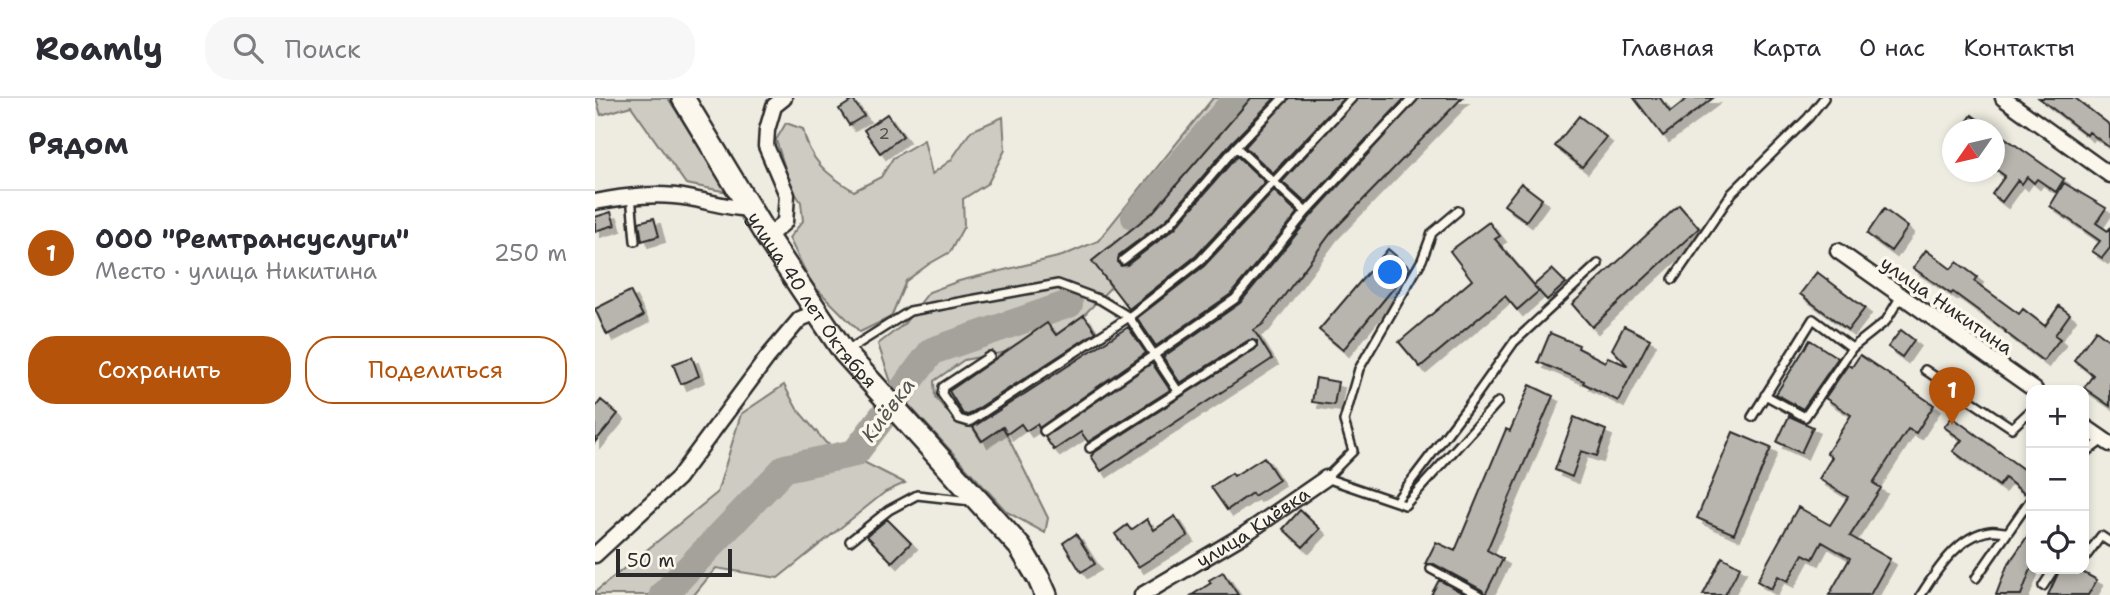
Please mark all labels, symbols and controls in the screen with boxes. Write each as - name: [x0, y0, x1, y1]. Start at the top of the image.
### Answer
- search box: [205, 17, 695, 80]
- text: Roamly: [35, 26, 163, 71]
- icon: search: [229, 29, 267, 67]
- text: Поиск: [285, 31, 361, 66]
- text: Главная: [1621, 32, 1714, 64]
- text: Карта: [1752, 32, 1821, 64]
- text: О нас: [1859, 32, 1925, 64]
- text: Контакты: [1963, 32, 2075, 64]
- north arrow: [1942, 119, 2005, 182]
- text: Рядом: [28, 123, 128, 164]
- house number: 2: [878, 123, 890, 144]
- street label: улица 40 лет Октября: [742, 207, 883, 394]
- text: ООО "Ремтрансуслуги": [95, 221, 409, 256]
- text: 1: [46, 238, 56, 268]
- text: 250 m: [494, 238, 567, 268]
- street label: улица Никитина: [1876, 250, 2018, 360]
- your location: [1373, 255, 1407, 289]
- text: Место · улица Никитина: [95, 256, 377, 286]
- button: Сохранить: [28, 336, 291, 404]
- button: Поделиться: [305, 336, 567, 404]
- pin: 1: [1929, 367, 1975, 425]
- water label: Киёвка: [855, 372, 921, 448]
- map controls: [2026, 385, 2089, 574]
- button: +: [2026, 385, 2089, 448]
- button: −: [2026, 448, 2089, 511]
- street label: улица Киёвка: [1192, 481, 1315, 573]
- button: locate: [2026, 511, 2089, 574]
- scale bar: [616, 546, 731, 578]
- text: 50 m: [627, 548, 675, 573]

